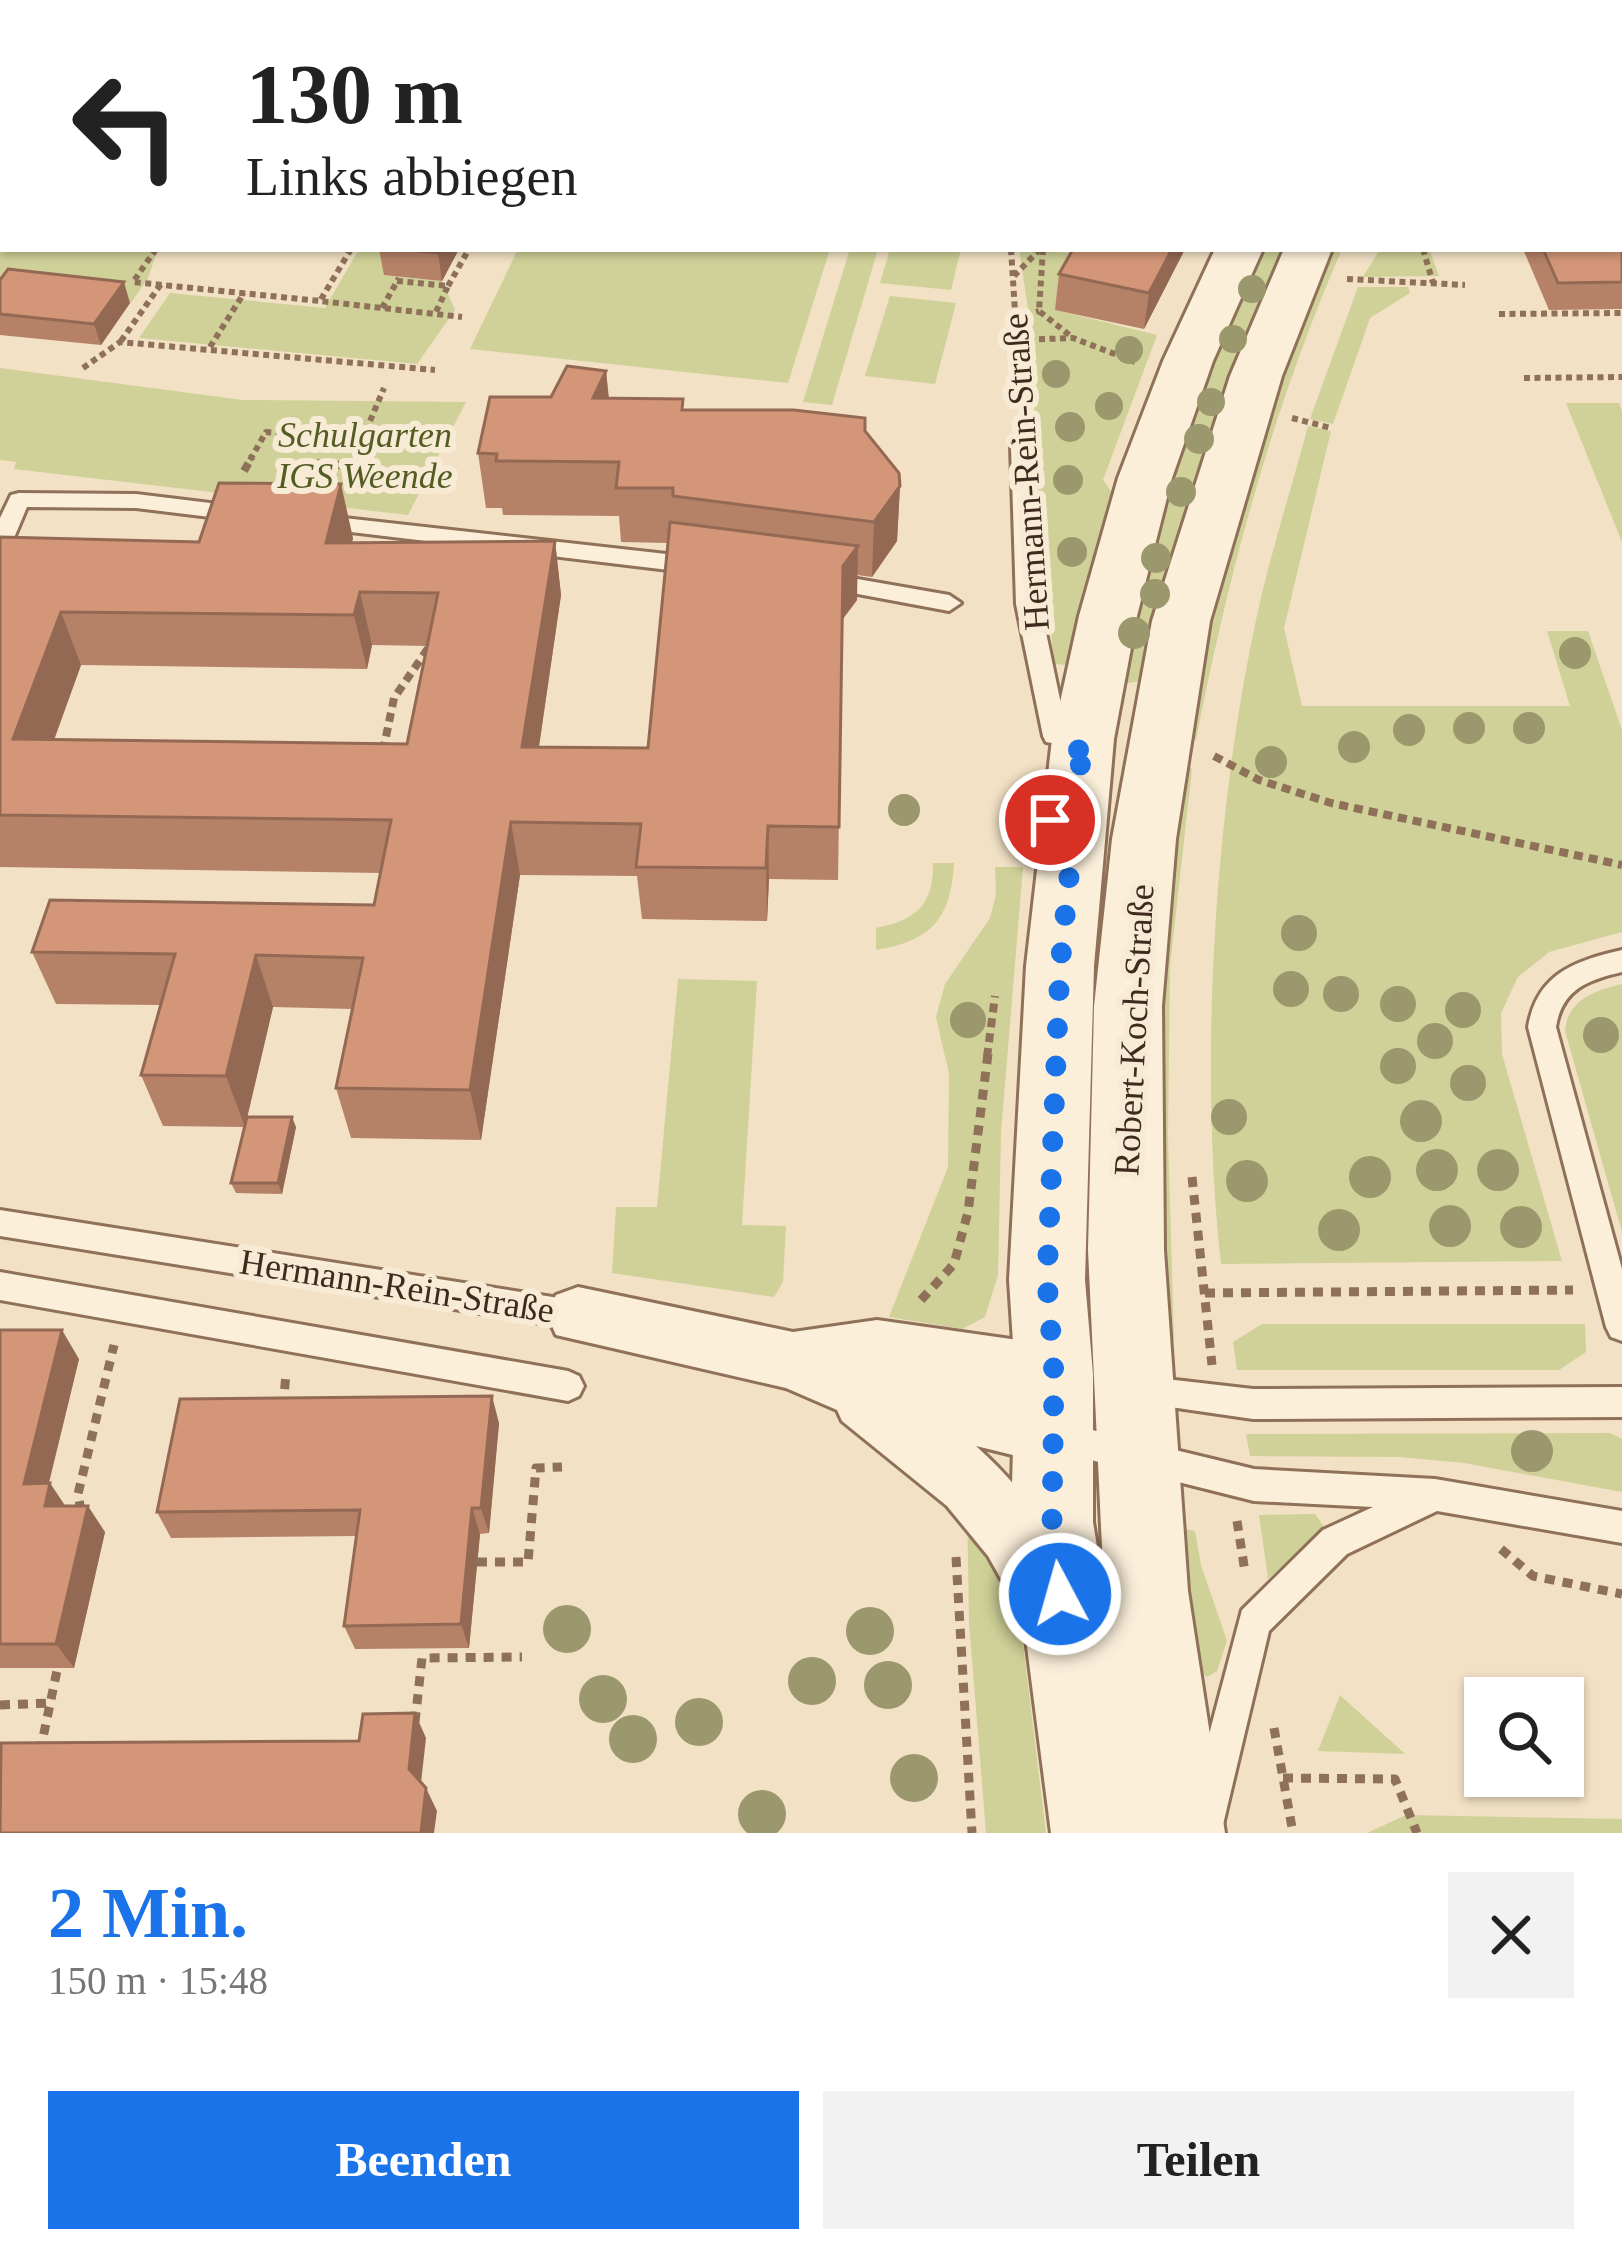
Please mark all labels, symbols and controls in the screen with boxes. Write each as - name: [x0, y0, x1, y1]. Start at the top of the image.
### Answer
- icon: left: [48, 48, 204, 204]
- text: 130 m: [246, 48, 463, 141]
- text: Links abbiegen: [246, 147, 577, 207]
- street label: Hermann-Rein-Straße: [995, 312, 1057, 632]
- park label: Schulgarten IGS Weende: [276, 415, 453, 496]
- pin: [999, 769, 1101, 871]
- icon: arrive: [1017, 787, 1083, 853]
- street label: Robert-Koch-Straße: [1106, 883, 1162, 1177]
- street label: Hermann-Rein-Straße: [237, 1241, 557, 1331]
- position arrow: [997, 1531, 1123, 1657]
- map controls: [1464, 1677, 1584, 1797]
- button: search: [1464, 1677, 1584, 1797]
- button: close: [1448, 1872, 1574, 1998]
- text: 2 Min.: [48, 1873, 248, 1953]
- text: 150 m · 15:48: [48, 1959, 268, 2002]
- button: Beenden: [48, 2091, 799, 2229]
- button: Teilen: [823, 2091, 1574, 2229]

